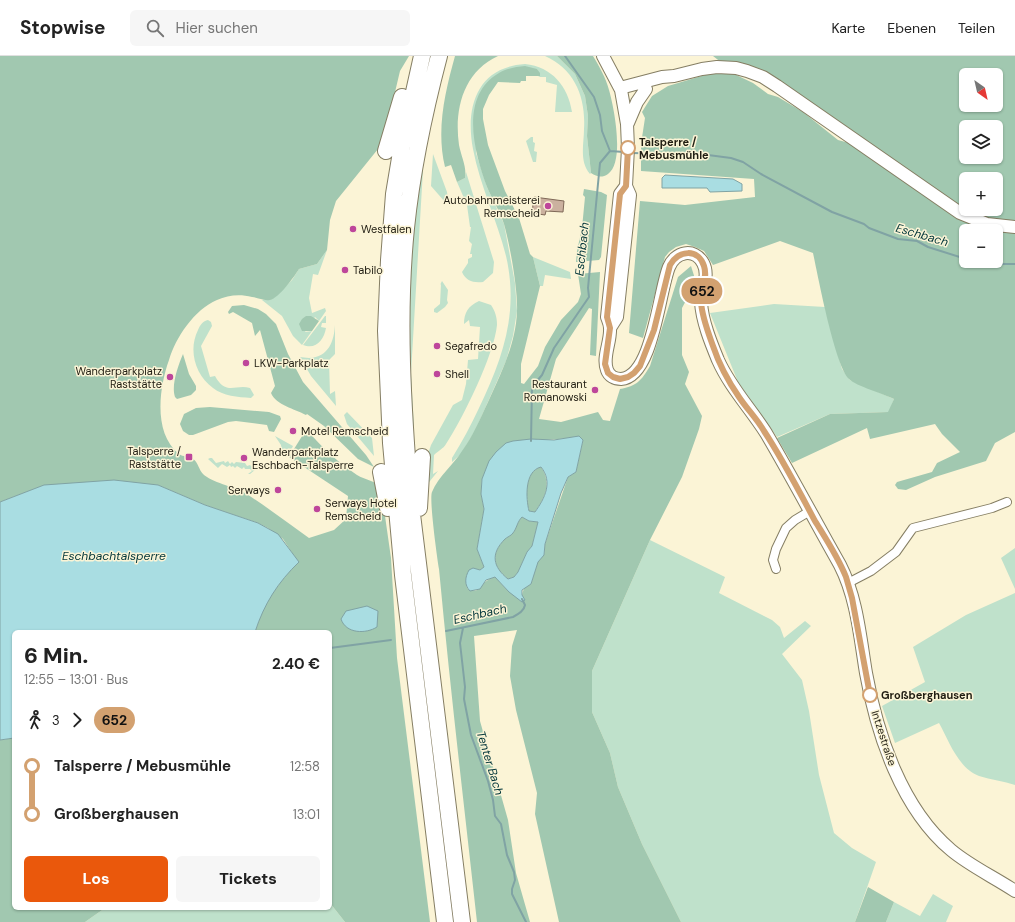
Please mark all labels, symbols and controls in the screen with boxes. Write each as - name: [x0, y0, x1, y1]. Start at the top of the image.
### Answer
- search box: [130, 10, 410, 46]
- text: Stopwise: [20, 15, 106, 40]
- icon: search: [144, 17, 166, 39]
- text: Hier suchen: [176, 18, 258, 38]
- text: Karte: [831, 19, 865, 37]
- text: Ebenen: [887, 19, 936, 37]
- text: Teilen: [958, 19, 995, 37]
- north arrow: [959, 68, 1003, 112]
- map controls: [959, 68, 1003, 268]
- button: layers: [959, 120, 1003, 164]
- place label: Talsperre / Mebusmühle: [639, 135, 709, 162]
- marker: Talsperre / Mebusmühle: [620, 140, 636, 156]
- button: +: [959, 172, 1003, 216]
- place label: Autobahnmeisterei Remscheid: [443, 193, 540, 220]
- marker: Autobahnmeisterei Remscheid: [543, 201, 553, 211]
- water label: Eschbach: [894, 220, 950, 250]
- water label: Eschbach: [571, 221, 593, 277]
- place label: Westfalen: [361, 222, 411, 236]
- marker: Westfalen: [348, 224, 358, 234]
- button: −: [959, 224, 1003, 268]
- place label: Tabilo: [353, 263, 383, 277]
- marker: Tabilo: [340, 265, 350, 275]
- line badge: 652: [679, 278, 725, 304]
- text: 652: [689, 282, 715, 300]
- place label: Segafredo: [445, 339, 497, 353]
- marker: Segafredo: [432, 341, 442, 351]
- place label: LKW-Parkplatz: [254, 356, 329, 370]
- marker: LKW-Parkplatz: [241, 358, 251, 368]
- place label: Wanderparkplatz Raststätte: [75, 364, 162, 391]
- place label: Shell: [445, 367, 469, 381]
- marker: Shell: [432, 369, 442, 379]
- marker: Wanderparkplatz Raststätte: [165, 372, 175, 382]
- place label: Restaurant Romanowski: [524, 377, 587, 404]
- marker: Restaurant Romanowski: [590, 385, 600, 395]
- place label: Motel Remscheid: [301, 424, 389, 438]
- marker: Motel Remscheid: [288, 426, 298, 436]
- place label: Talsperre / Raststätte: [127, 444, 181, 471]
- place label: Wanderparkplatz Eschbach-Talsperre: [252, 445, 354, 472]
- marker: Talsperre / Raststätte: [184, 452, 194, 462]
- marker: Wanderparkplatz Eschbach-Talsperre: [239, 453, 249, 463]
- place label: Serways: [228, 483, 270, 497]
- marker: Serways: [273, 485, 283, 495]
- place label: Serways Hotel Remscheid: [325, 496, 397, 523]
- marker: Serways Hotel Remscheid: [312, 504, 322, 514]
- water label: Eschbachtalsperre: [62, 548, 166, 564]
- water label: Eschbach: [452, 600, 508, 628]
- text: 6 Min.: [24, 641, 88, 670]
- text: 2.40 €: [272, 654, 320, 674]
- text: 12:55 – 13:01 · Bus: [24, 671, 128, 688]
- marker: Großberghausen: [862, 687, 878, 703]
- place label: Großberghausen: [881, 688, 973, 702]
- street label: Intzestraße: [868, 708, 900, 768]
- icon: walk: [24, 709, 46, 731]
- icon: forward: [66, 709, 88, 731]
- text: 652: [102, 711, 127, 729]
- text: 3: [52, 712, 60, 729]
- water label: Tenter Bach: [473, 729, 507, 797]
- text: Talsperre / Mebusmühle: [54, 756, 231, 776]
- text: 12:58: [290, 758, 320, 775]
- text: Großberghausen: [54, 804, 179, 824]
- text: 13:01: [293, 806, 320, 823]
- button: Los: [24, 856, 168, 902]
- button: Tickets: [176, 856, 320, 902]

